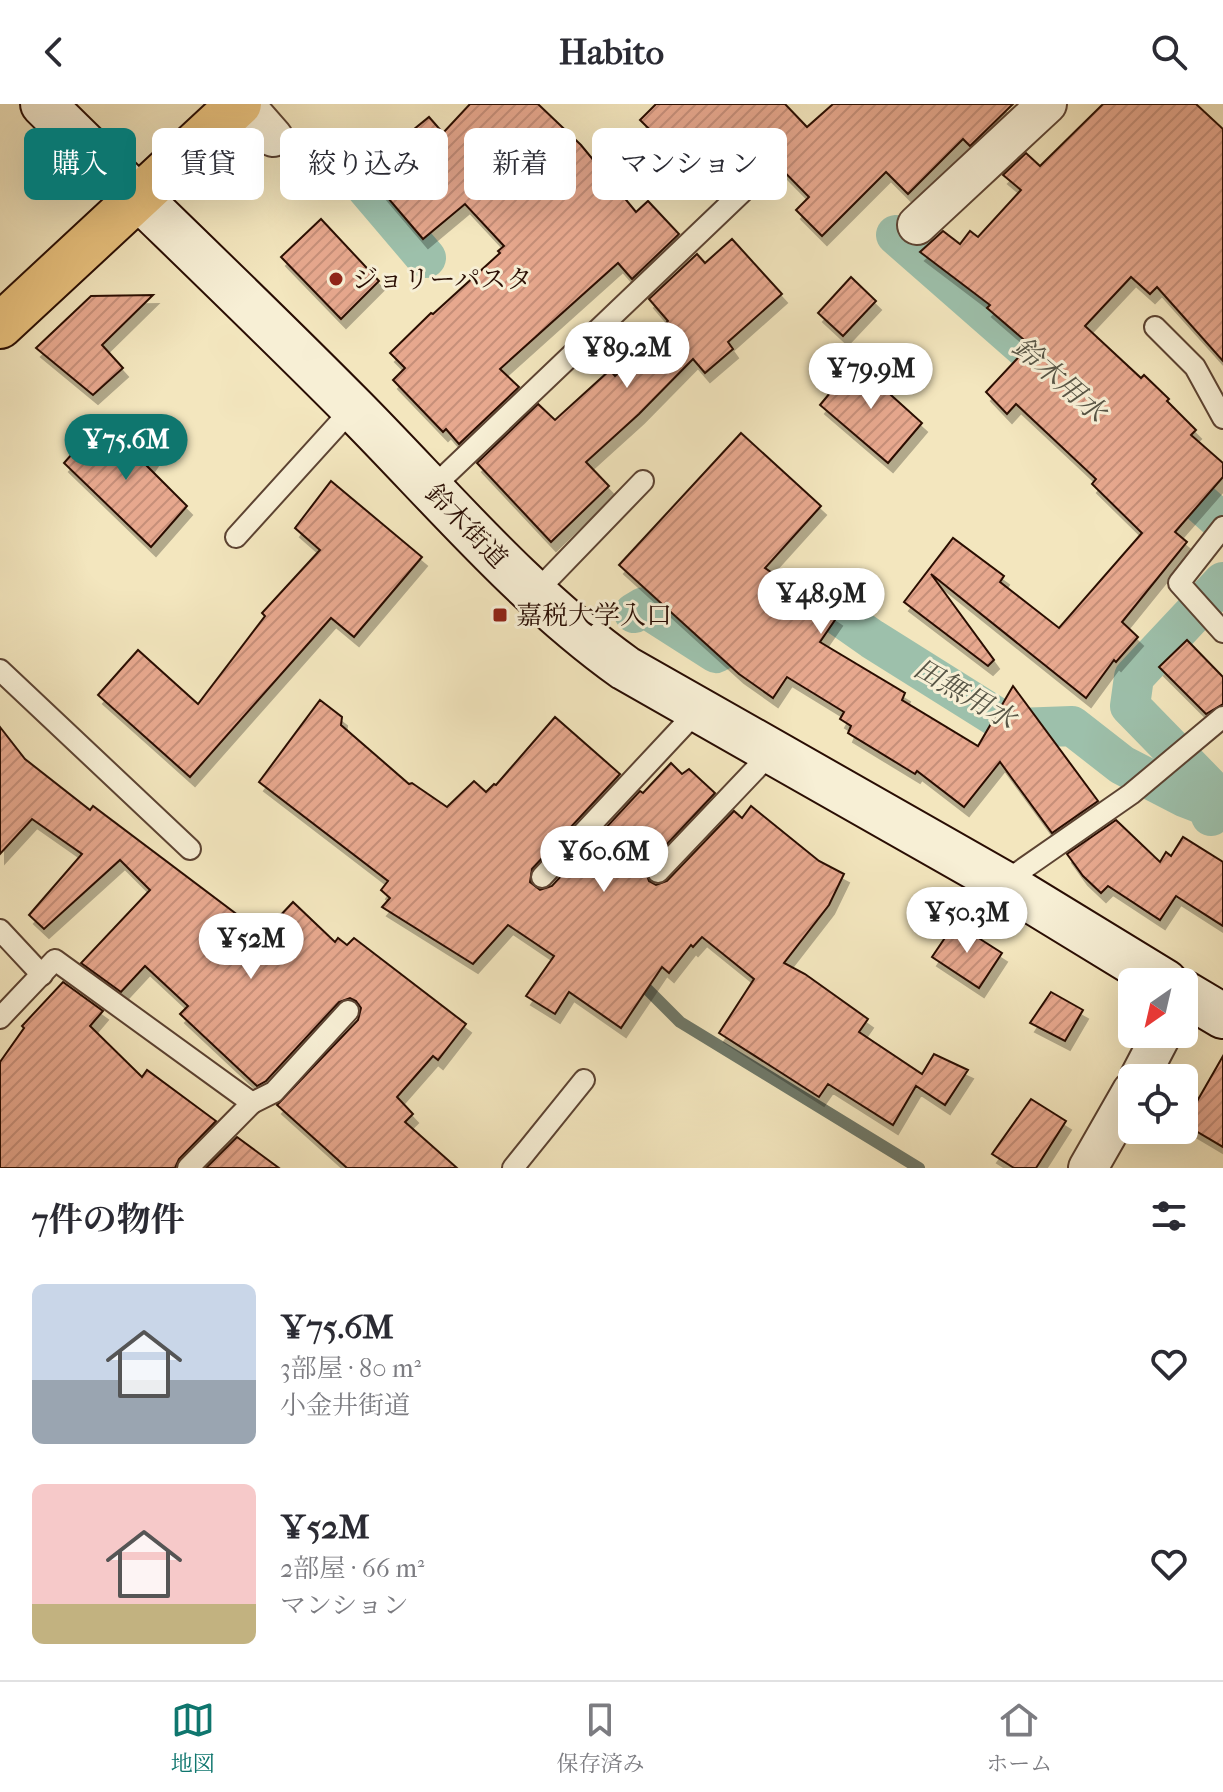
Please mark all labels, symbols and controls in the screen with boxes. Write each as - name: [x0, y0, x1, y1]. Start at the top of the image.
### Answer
- icon: back: [32, 30, 76, 74]
- icon: search: [1147, 30, 1191, 74]
- text: Habito: [559, 31, 664, 73]
- chip: 購入: [24, 128, 136, 200]
- chip: 賃貸: [152, 128, 264, 200]
- chip: 絞り込み: [280, 128, 448, 200]
- chip: 新着: [464, 128, 576, 200]
- chip: マンション: [592, 128, 787, 200]
- place label: ジョリーパスタ: [352, 264, 532, 295]
- marker: ジョリーパスタ: [327, 270, 345, 288]
- pin: ¥89.2M: [562, 322, 692, 390]
- water label: 鈴木用水: [1007, 330, 1115, 431]
- text: ¥89.2M: [582, 332, 672, 363]
- pin: ¥79.9M: [806, 343, 936, 411]
- text: ¥79.9M: [827, 353, 915, 384]
- pin: ¥75.6M: [61, 414, 191, 482]
- text: ¥75.6M: [83, 424, 169, 455]
- street label: 鈴木街道: [419, 478, 514, 575]
- pin: ¥48.9M: [756, 568, 886, 636]
- text: ¥48.9M: [776, 578, 866, 609]
- place label: 嘉税大学入口: [516, 600, 672, 631]
- marker: 嘉税大学入口: [491, 606, 509, 624]
- water label: 田無用水: [908, 651, 1024, 737]
- pin: ¥60.6M: [539, 826, 669, 894]
- text: ¥60.6M: [558, 836, 650, 867]
- pin: ¥50.3M: [902, 887, 1032, 955]
- text: ¥50.3M: [924, 897, 1010, 928]
- pin: ¥52M: [204, 913, 298, 981]
- text: ¥52M: [217, 923, 285, 954]
- north arrow: [1118, 968, 1198, 1048]
- map controls: [1118, 968, 1198, 1144]
- button: locate: [1118, 1064, 1198, 1144]
- icon: filters: [1147, 1194, 1191, 1238]
- text: 7件の物件: [32, 1200, 184, 1240]
- text: ¥75.6M: [280, 1307, 394, 1347]
- icon: home: [96, 1316, 192, 1412]
- icon: heart: [1147, 1342, 1191, 1386]
- text: 3部屋 · 80 m²: [280, 1353, 421, 1384]
- text: 小金井街道: [280, 1390, 410, 1421]
- text: ¥52M: [280, 1507, 370, 1547]
- icon: home: [96, 1516, 192, 1612]
- icon: heart: [1147, 1542, 1191, 1586]
- text: 2部屋 · 66 m²: [280, 1553, 424, 1584]
- text: マンション: [280, 1590, 409, 1621]
- tab: 地図: [171, 1698, 215, 1777]
- tab: 保存済み: [556, 1698, 644, 1777]
- tab: ホーム: [986, 1698, 1052, 1777]

